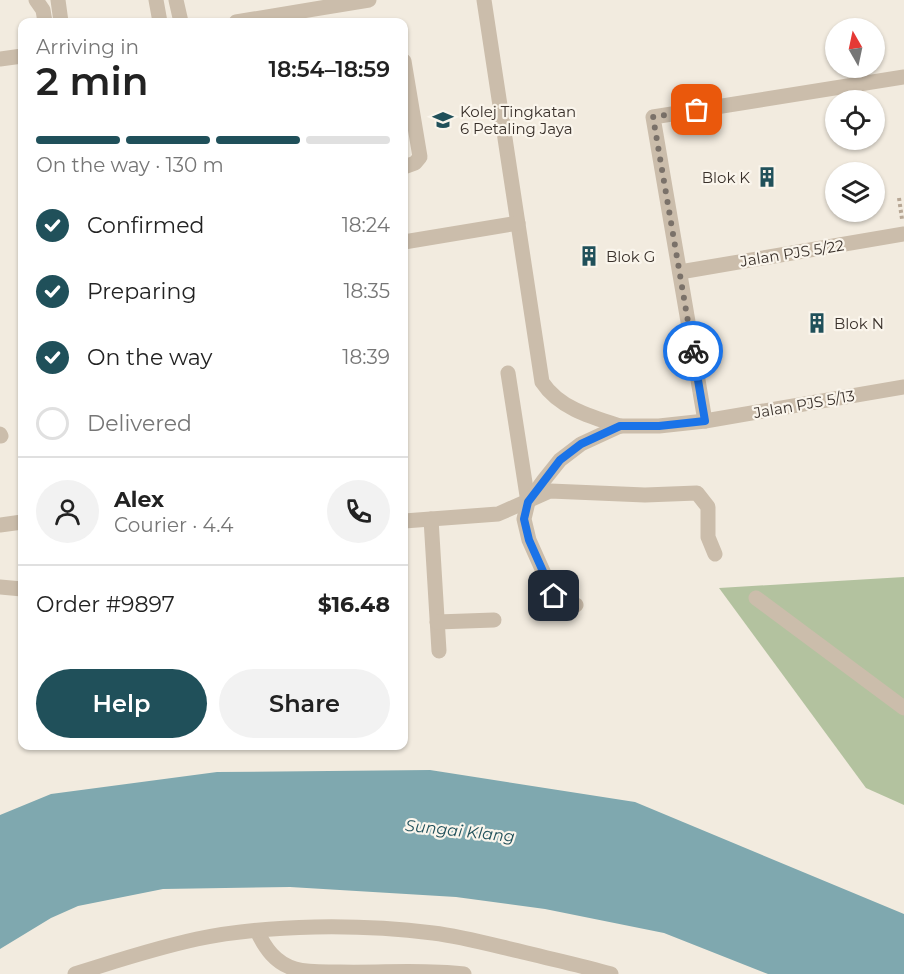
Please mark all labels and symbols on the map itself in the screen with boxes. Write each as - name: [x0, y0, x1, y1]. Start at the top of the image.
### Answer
- north arrow: [825, 18, 885, 78]
- pin: [671, 84, 722, 135]
- place label: Kolej Tingkatan 6 Petaling Jaya: [460, 102, 576, 138]
- school or university icon: Kolej Tingkatan 6 Petaling Jaya: [431, 108, 455, 132]
- building icon: Blok K: [755, 165, 779, 189]
- place label: Blok K: [702, 168, 750, 187]
- street label: Jalan PJS 5/22: [738, 235, 845, 271]
- building icon: Blok G: [577, 244, 601, 268]
- place label: Blok G: [606, 247, 655, 266]
- building icon: Blok N: [805, 311, 829, 335]
- place label: Blok N: [834, 314, 884, 333]
- courier: [663, 321, 723, 381]
- street label: Jalan PJS 5/13: [751, 386, 856, 422]
- pin: [528, 570, 579, 621]
- water label: Sungai Klang: [404, 816, 516, 846]

